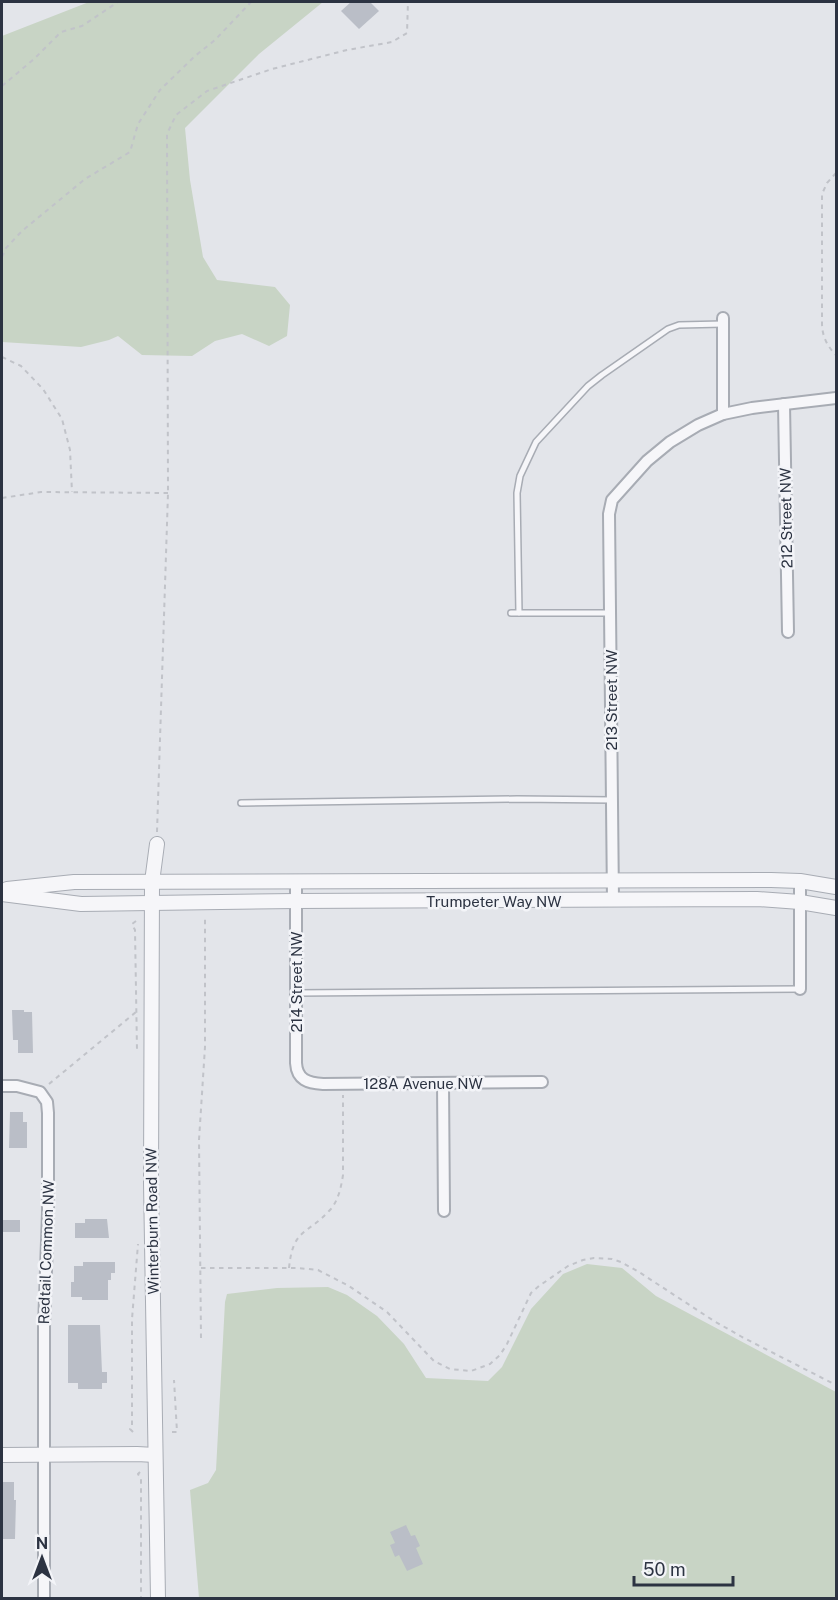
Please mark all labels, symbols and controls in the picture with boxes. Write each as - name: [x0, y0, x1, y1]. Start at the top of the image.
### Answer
- street label: 212 Street NW: [777, 468, 795, 568]
- street label: 213 Street NW: [603, 649, 620, 751]
- street label: Trumpeter Way NW: [426, 893, 562, 910]
- street label: 214 Street NW: [288, 931, 305, 1033]
- street label: 128A Avenue NW: [363, 1075, 483, 1092]
- street label: Winterburn Road NW: [142, 1147, 162, 1295]
- street label: Redtail Common NW: [35, 1179, 57, 1325]
- north arrow: [12, 1528, 72, 1588]
- text: N: [36, 1534, 48, 1553]
- scale bar: [634, 1549, 733, 1587]
- text: 50 m: [643, 1559, 686, 1580]

